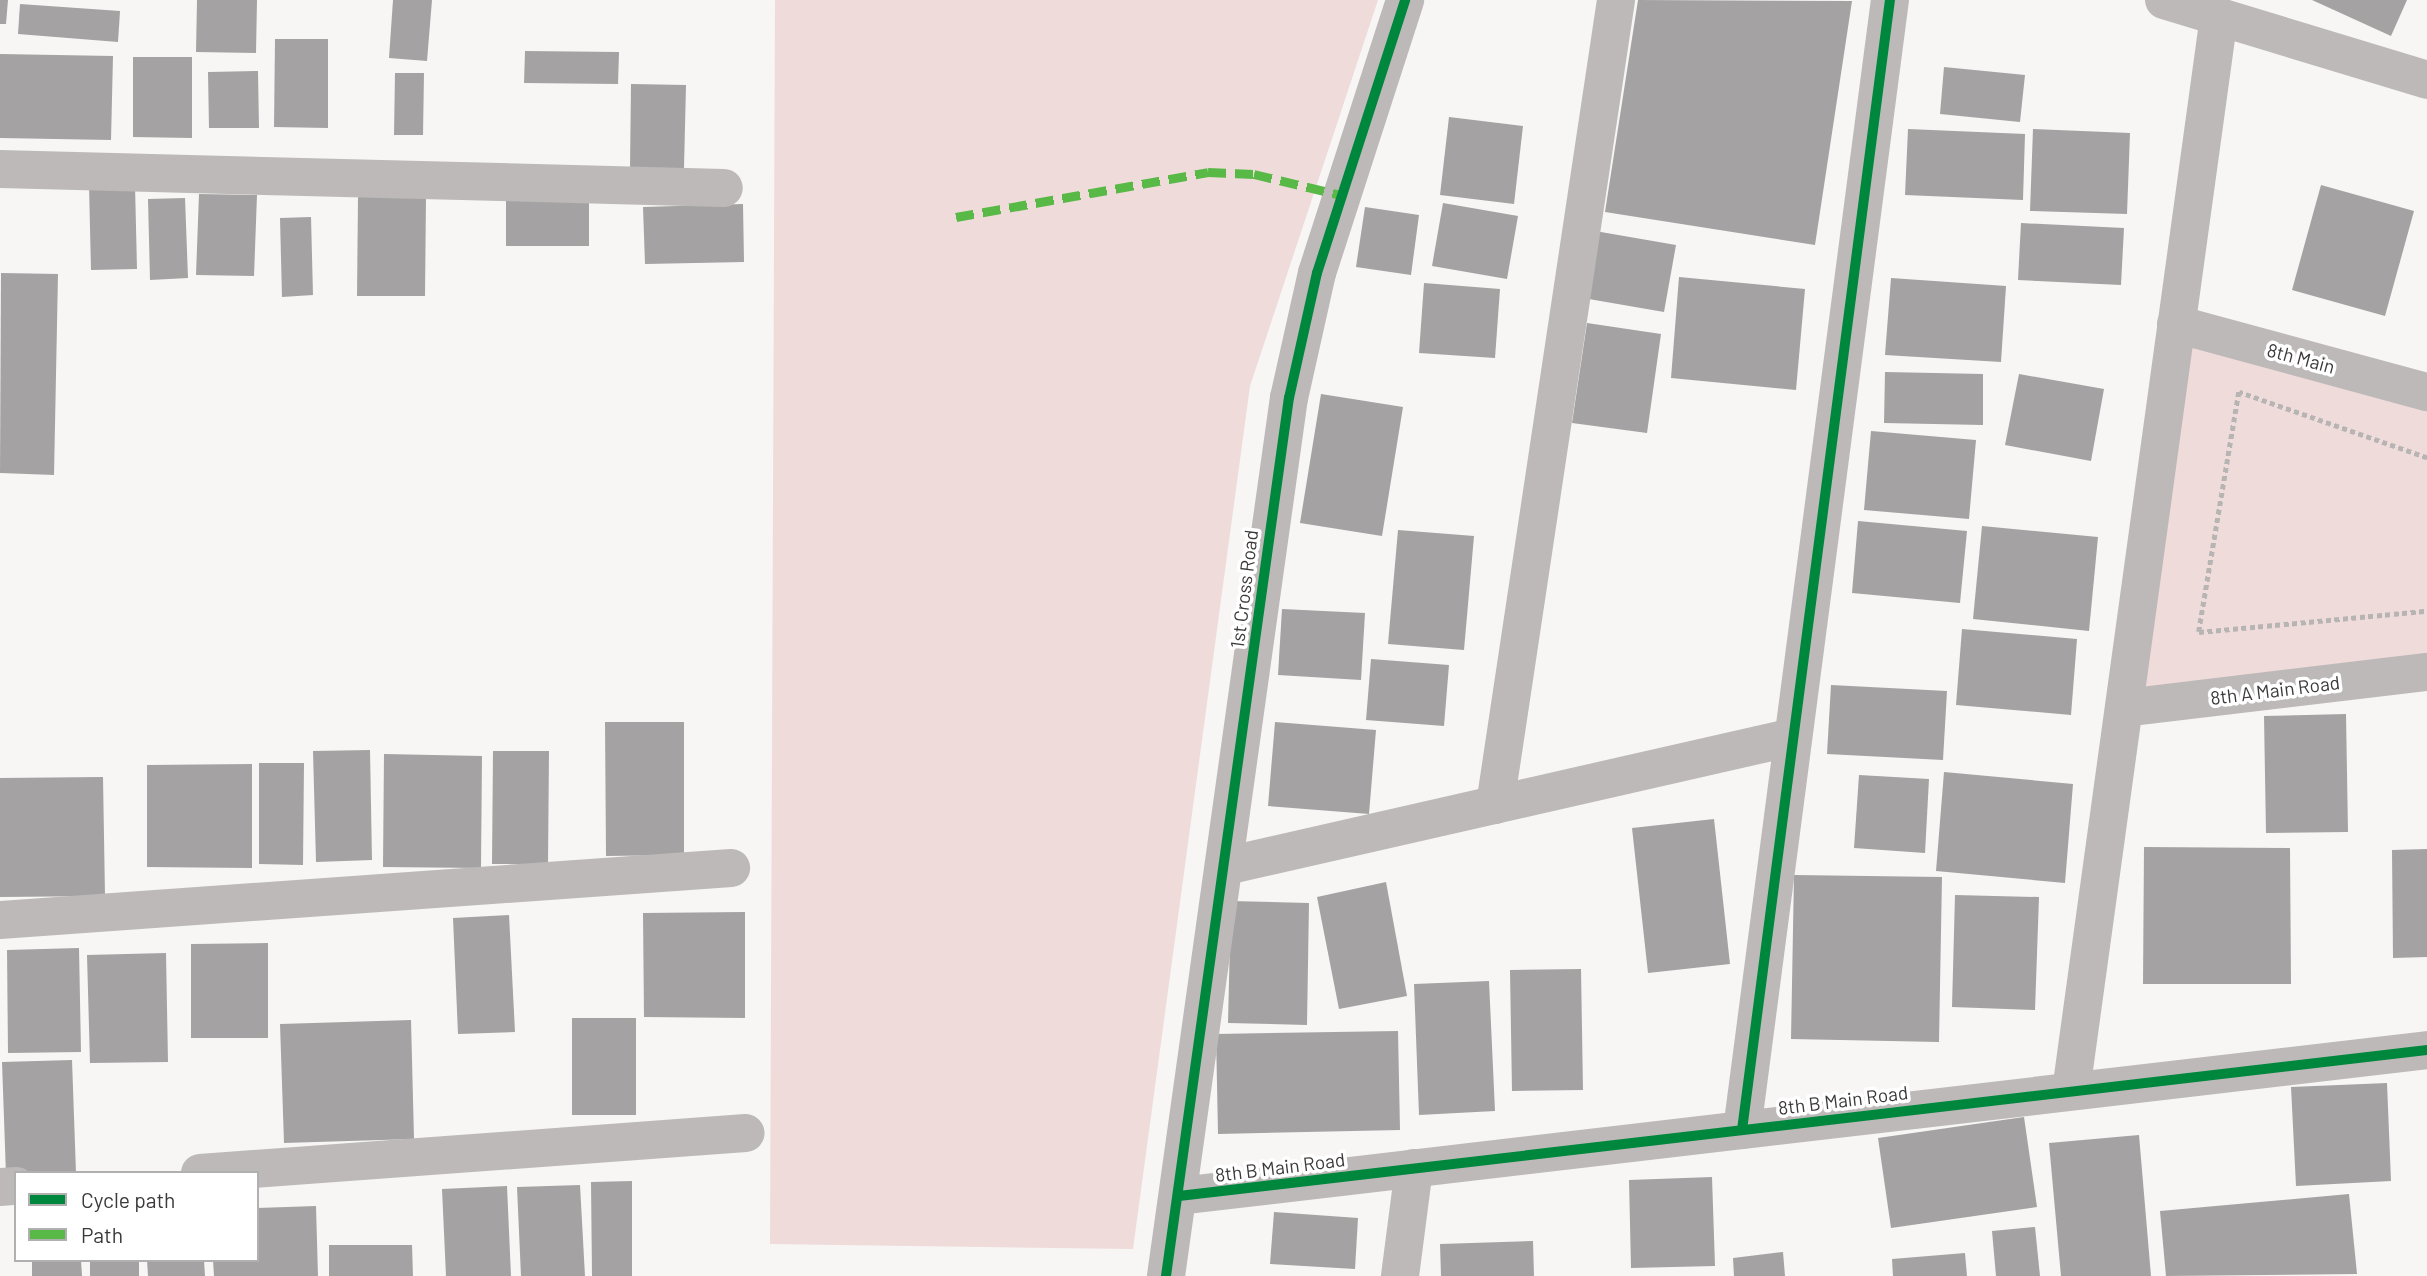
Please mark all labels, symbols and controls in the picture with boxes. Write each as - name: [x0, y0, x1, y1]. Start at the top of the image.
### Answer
- street label: 8th Main: [2265, 338, 2337, 378]
- street label: 1st Cross Road: [1225, 529, 1263, 649]
- street label: 8th A Main Road: [2209, 671, 2341, 709]
- street label: 8th B Main Road: [1777, 1081, 1909, 1119]
- street label: 8th B Main Road: [1214, 1148, 1346, 1186]
- legend: [14, 1171, 259, 1262]
- text: Cycle path: [81, 1187, 175, 1212]
- text: Path: [81, 1222, 123, 1247]

